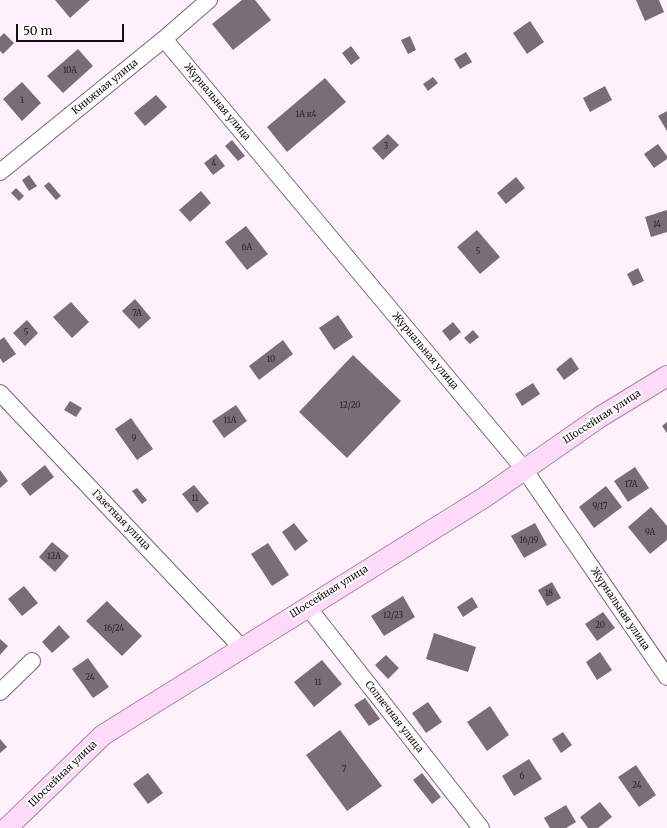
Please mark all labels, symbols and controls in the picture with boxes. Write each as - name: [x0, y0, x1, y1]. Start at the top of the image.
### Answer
- scale bar: [18, 16, 126, 42]
- text: 50 m: [23, 23, 52, 38]
- street label: Книжная улица: [70, 57, 140, 117]
- street label: Журнальная улица: [181, 61, 253, 143]
- house number: 10А: [63, 66, 77, 76]
- house number: 1: [20, 96, 24, 106]
- house number: 1А к4: [296, 110, 316, 120]
- house number: 3: [384, 142, 388, 152]
- house number: 4: [212, 159, 216, 169]
- house number: 14: [653, 220, 661, 230]
- house number: 6А: [242, 243, 252, 253]
- house number: 5: [476, 247, 480, 257]
- house number: 7А: [132, 309, 142, 319]
- street label: Журнальная улица: [389, 310, 461, 392]
- house number: 5: [24, 328, 28, 338]
- house number: 10: [267, 355, 275, 365]
- street label: Шоссейная улица: [561, 387, 643, 447]
- house number: 12/20: [340, 401, 360, 411]
- house number: 11А: [224, 416, 236, 426]
- house number: 9: [132, 434, 136, 444]
- house number: 17А: [625, 480, 637, 490]
- street label: Газетная улица: [89, 487, 153, 553]
- house number: 11: [192, 494, 198, 504]
- house number: 9/17: [593, 502, 607, 512]
- house number: 9А: [645, 528, 655, 538]
- house number: 16/19: [520, 536, 538, 546]
- house number: 12А: [47, 552, 61, 562]
- street label: Шоссейная улица: [288, 563, 370, 621]
- street label: Журнальная улица: [588, 565, 652, 653]
- house number: 18: [545, 589, 553, 599]
- house number: 12/23: [383, 611, 403, 621]
- house number: 20: [595, 621, 605, 631]
- house number: 16/24: [104, 624, 124, 634]
- house number: 24: [85, 673, 95, 683]
- house number: 11: [315, 678, 321, 688]
- street label: Солнечная улица: [362, 679, 426, 755]
- street label: Шоссейная улица: [26, 738, 100, 810]
- house number: 7: [342, 765, 346, 775]
- house number: 6: [520, 772, 524, 782]
- house number: 24: [632, 781, 642, 791]

